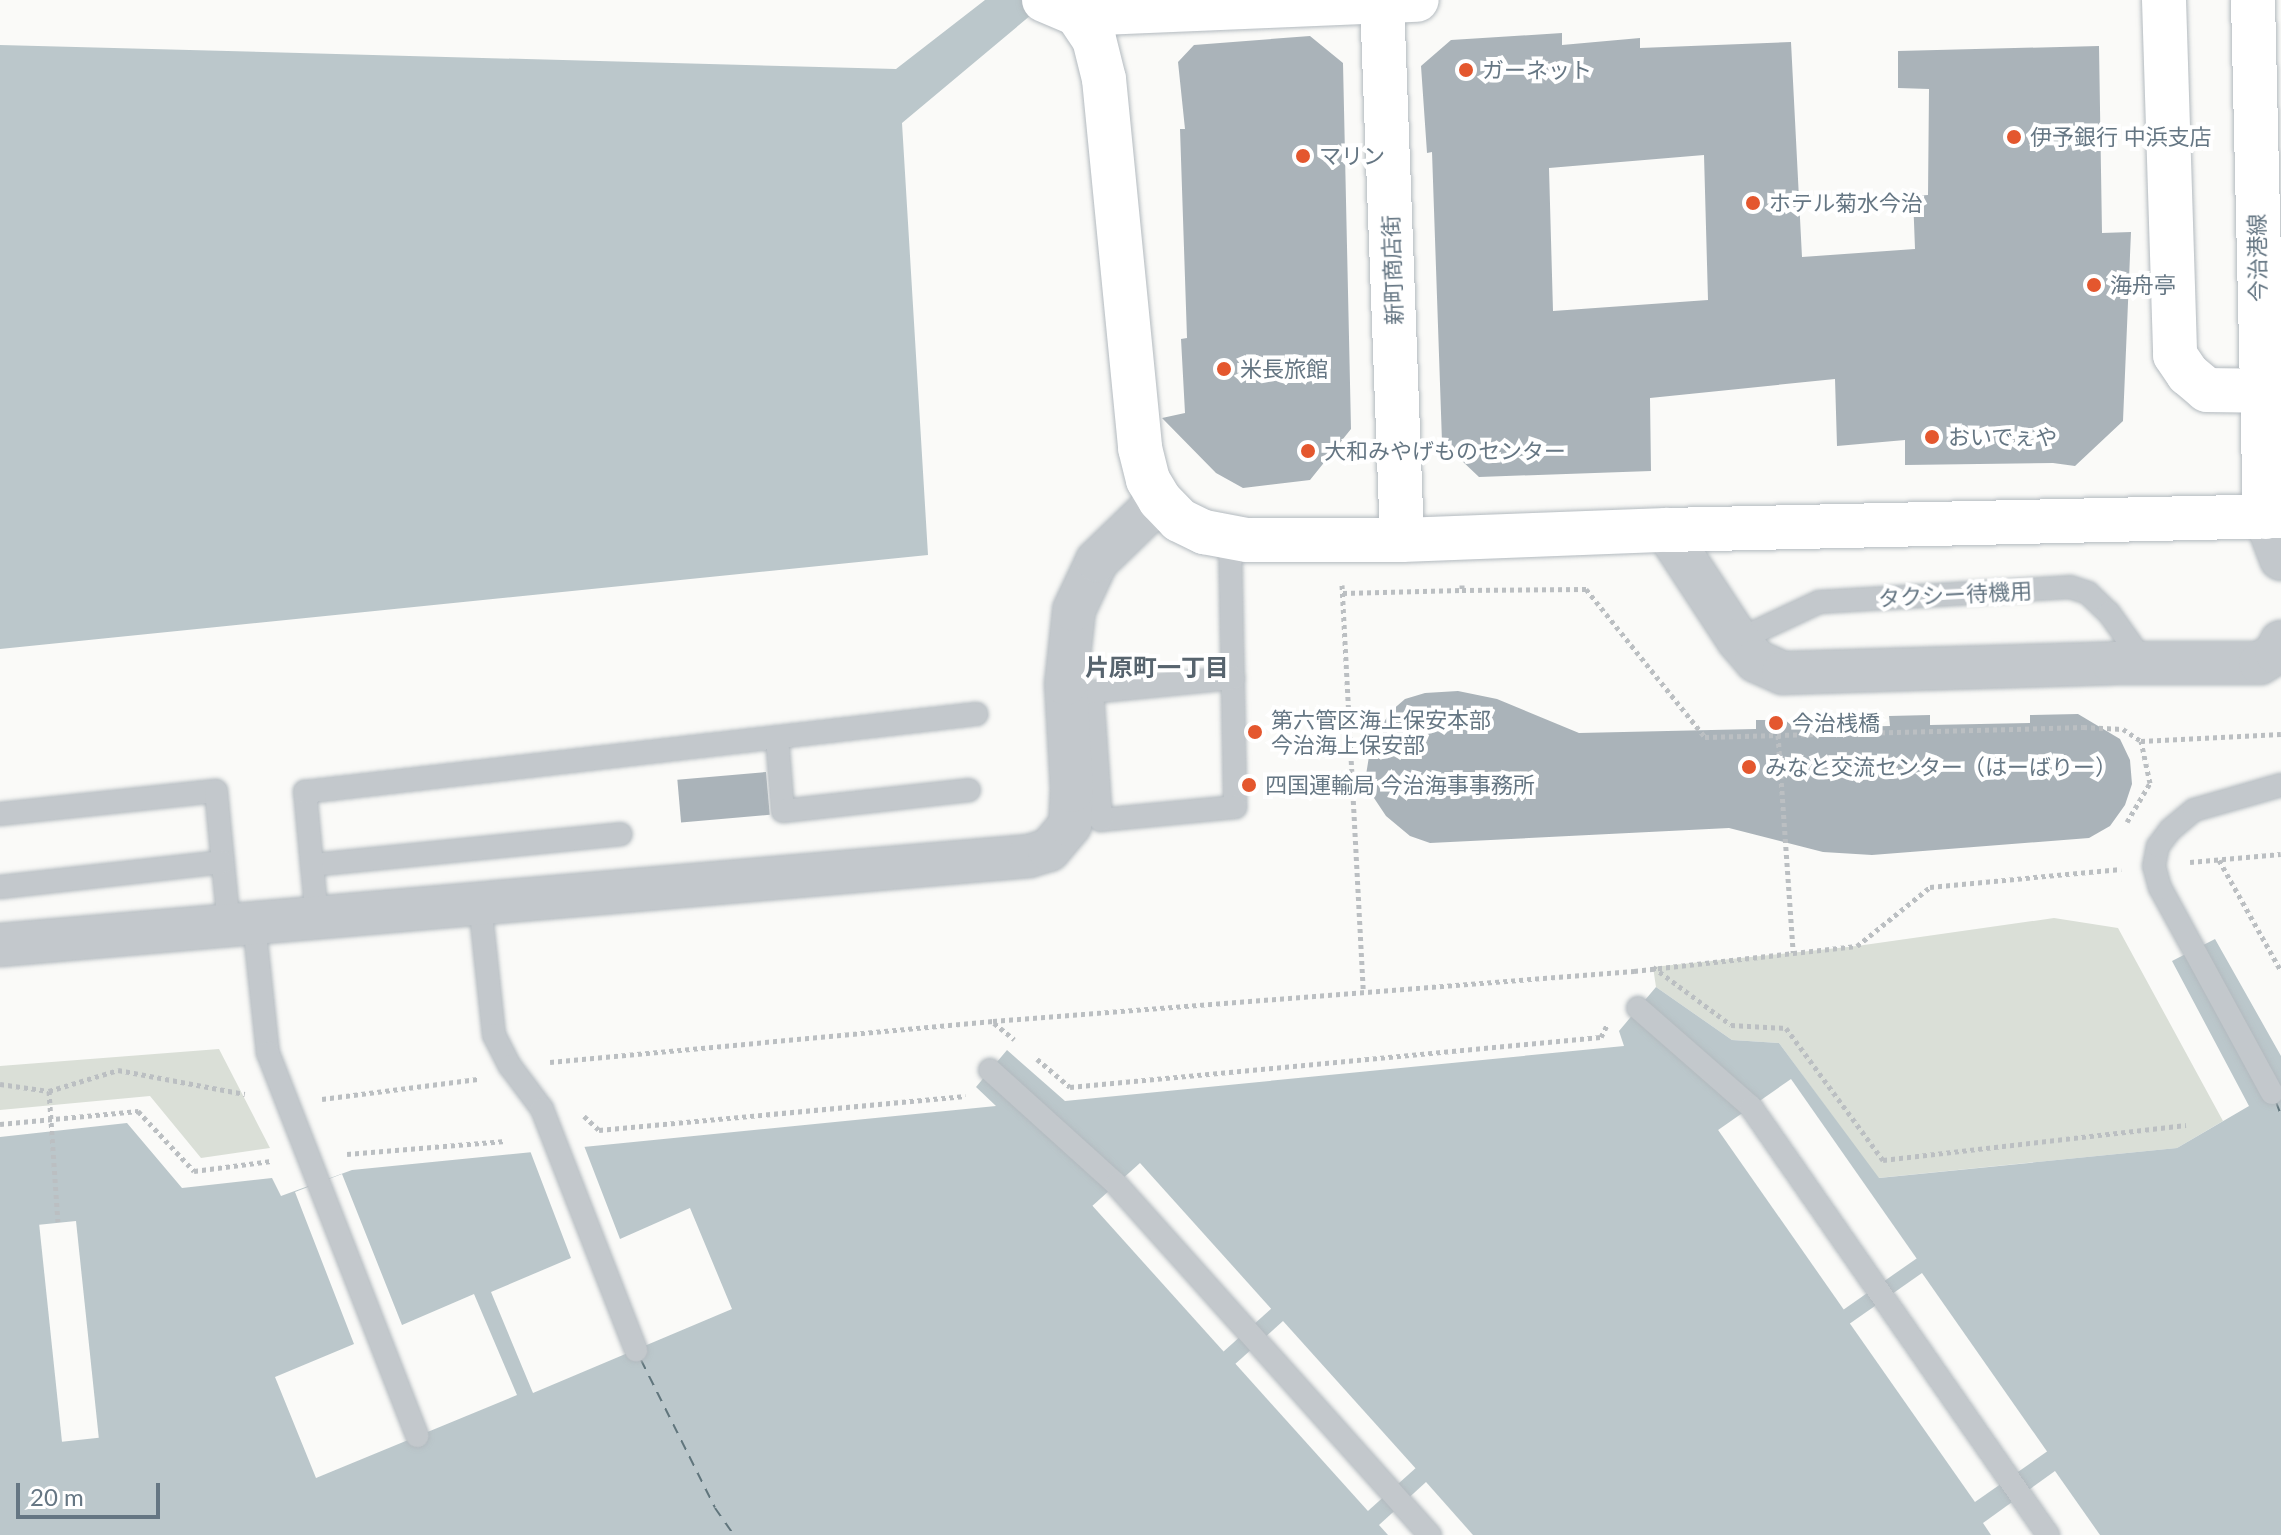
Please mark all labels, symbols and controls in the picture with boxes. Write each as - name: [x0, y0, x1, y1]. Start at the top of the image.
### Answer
- place label: ガーネット: [1482, 57, 1592, 83]
- marker: ガーネット: [1457, 61, 1475, 79]
- place label: 伊予銀行 中浜支店: [2030, 124, 2212, 150]
- marker: 伊予銀行 中浜支店: [2005, 128, 2023, 146]
- place label: マリン: [1319, 143, 1385, 169]
- marker: マリン: [1294, 147, 1312, 165]
- place label: ホテル菊水今治: [1769, 190, 1923, 216]
- marker: ホテル菊水今治: [1744, 194, 1762, 212]
- street label: 今治港線: [2243, 214, 2271, 302]
- street label: 新町商店街: [1377, 215, 1407, 325]
- place label: 海舟亭: [2110, 272, 2176, 298]
- marker: 海舟亭: [2085, 276, 2103, 294]
- place label: 米長旅館: [1240, 356, 1328, 382]
- marker: 米長旅館: [1215, 360, 1233, 378]
- place label: おいでぇや: [1948, 424, 2058, 450]
- marker: おいでぇや: [1923, 428, 1941, 446]
- place label: 大和みやげものセンター: [1324, 438, 1566, 464]
- marker: 大和みやげものセンター: [1299, 442, 1317, 460]
- street label: タクシー待機用: [1877, 577, 2033, 611]
- district label: 片原町一丁目: [1085, 653, 1229, 681]
- place label: 第六管区海上保安本部 今治海上保安部: [1271, 706, 1491, 758]
- place label: 今治桟橋: [1792, 710, 1880, 736]
- marker: 今治桟橋: [1767, 714, 1785, 732]
- marker: 第六管区海上保安本部 今治海上保安部: [1246, 723, 1264, 741]
- place label: みなと交流センター（はーばりー）: [1765, 754, 2117, 780]
- marker: みなと交流センター（はーばりー）: [1740, 758, 1758, 776]
- place label: 四国運輸局 今治海事事務所: [1265, 772, 1535, 798]
- marker: 四国運輸局 今治海事事務所: [1240, 776, 1258, 794]
- scale bar: [20, 1467, 164, 1517]
- text: 20 m: [30, 1482, 84, 1511]

